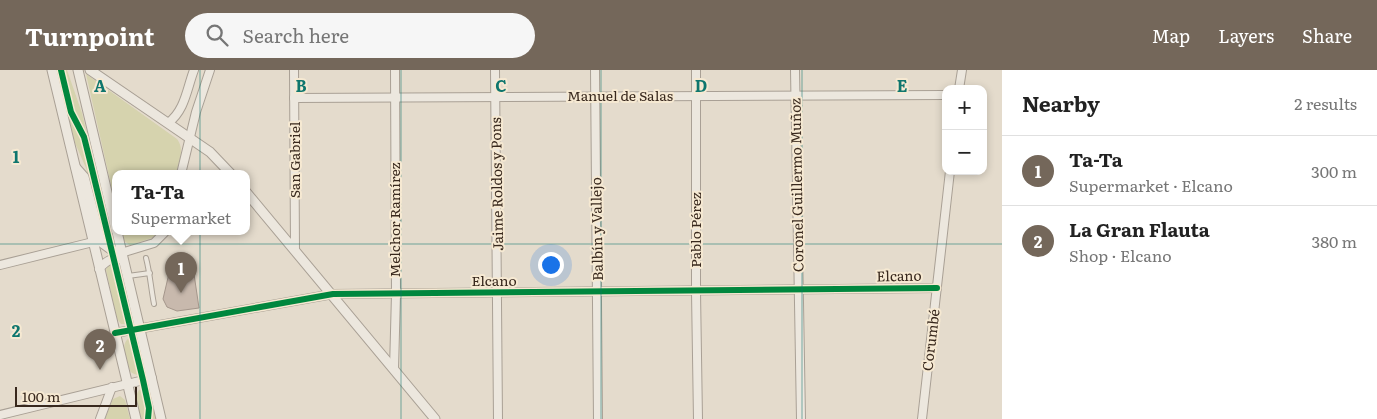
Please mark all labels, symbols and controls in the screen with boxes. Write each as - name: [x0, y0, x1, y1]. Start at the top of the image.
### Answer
- search box: [185, 13, 535, 58]
- text: Turnpoint: [25, 18, 155, 53]
- icon: search: [203, 21, 231, 49]
- text: Search here: [243, 21, 349, 49]
- text: Map: [1152, 22, 1190, 49]
- text: Layers: [1218, 22, 1274, 49]
- text: Share: [1302, 22, 1352, 49]
- text: A: [94, 73, 106, 97]
- text: B: [295, 73, 307, 97]
- text: C: [495, 73, 507, 97]
- text: D: [695, 73, 707, 97]
- text: E: [897, 73, 908, 97]
- street label: Manuel de Salas: [567, 85, 673, 105]
- map controls: [942, 85, 987, 175]
- button: +: [942, 85, 987, 130]
- text: Nearby: [1022, 87, 1100, 118]
- text: 2 results: [1294, 91, 1357, 115]
- street label: Coronel Guillermo Muñoz: [784, 98, 808, 272]
- street label: Jaime Roldos y Pons: [485, 117, 507, 251]
- street label: San Gabriel: [284, 121, 304, 198]
- button: −: [942, 130, 987, 175]
- text: 1: [13, 144, 20, 168]
- text: Ta-Ta: [1069, 145, 1123, 173]
- text: 1: [1035, 159, 1041, 183]
- text: 300 m: [1311, 159, 1357, 183]
- street label: Melchor Ramírez: [384, 162, 404, 278]
- popup: [112, 170, 250, 235]
- text: Supermarket · Elcano: [1069, 173, 1233, 197]
- text: Ta-Ta: [131, 177, 184, 205]
- street label: Balbín y Vallejo: [585, 177, 607, 281]
- street label: Pablo Pérez: [685, 192, 705, 268]
- text: Supermarket: [131, 205, 231, 229]
- text: La Gran Flauta: [1069, 215, 1210, 243]
- text: 2: [1034, 229, 1042, 253]
- text: 380 m: [1312, 229, 1357, 253]
- text: Shop · Elcano: [1069, 243, 1172, 267]
- pin: 1: [165, 252, 197, 293]
- your location: [538, 252, 564, 278]
- street label: Elcano: [876, 265, 922, 285]
- street label: Elcano: [471, 270, 517, 290]
- street label: Corumbé: [916, 308, 944, 372]
- text: 2: [12, 318, 21, 342]
- pin: 2: [84, 329, 116, 370]
- scale bar: [15, 384, 138, 407]
- text: 100 m: [22, 386, 60, 406]

